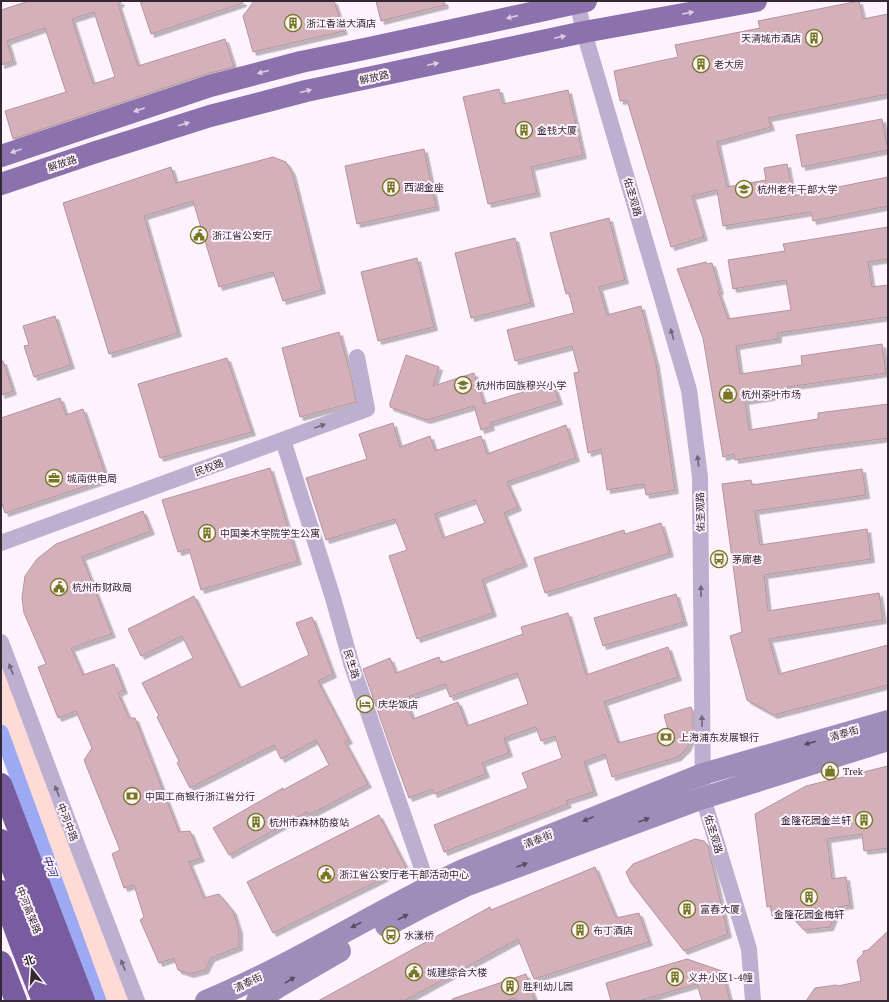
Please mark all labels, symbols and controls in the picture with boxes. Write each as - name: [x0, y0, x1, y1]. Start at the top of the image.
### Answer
- one-way arrow: [682, 10, 694, 16]
- building icon: 浙江香溢大酒店: [283, 13, 303, 33]
- one-way arrow: [505, 14, 517, 20]
- place label: 浙江香溢大酒店: [306, 17, 376, 30]
- building icon: 天清城市酒店: [804, 28, 824, 48]
- place label: 天清城市酒店: [741, 32, 801, 45]
- one-way arrow: [554, 33, 566, 39]
- building icon: 老大房: [691, 54, 711, 74]
- place label: 老大房: [714, 58, 744, 71]
- one-way arrow: [427, 60, 439, 66]
- street label: 解放路: [358, 68, 390, 87]
- one-way arrow: [257, 69, 269, 75]
- one-way arrow: [300, 88, 312, 94]
- one-way arrow: [132, 107, 144, 113]
- building icon: 金钱大厦: [514, 120, 534, 140]
- one-way arrow: [178, 121, 190, 127]
- place label: 金钱大厦: [537, 124, 577, 137]
- one-way arrow: [9, 148, 21, 154]
- street label: 解放路: [46, 153, 78, 174]
- street label: 佑圣观路: [621, 176, 644, 218]
- building icon: 西湖金座: [381, 177, 401, 197]
- school or university icon: 杭州老年干部大学: [734, 179, 754, 199]
- place label: 西湖金座: [404, 181, 444, 194]
- place label: 杭州老年干部大学: [757, 183, 837, 196]
- public building icon: 浙江省公安厅: [189, 225, 209, 245]
- place label: 浙江省公安厅: [212, 229, 272, 242]
- one-way arrow: [669, 328, 675, 340]
- school or university icon: 杭州市回族穆兴小学: [453, 375, 473, 395]
- place label: 杭州市回族穆兴小学: [476, 379, 566, 392]
- shop icon: 杭州茶叶市场: [718, 384, 738, 404]
- place label: 杭州茶叶市场: [741, 388, 801, 401]
- one-way arrow: [314, 423, 326, 429]
- one-way arrow: [695, 455, 701, 467]
- street label: 民权路: [193, 456, 225, 479]
- office icon: 城南供电局: [44, 468, 64, 488]
- place label: 城南供电局: [67, 472, 117, 485]
- street label: 佑圣观路: [694, 492, 707, 532]
- building icon: 中国美术学院学生公寓: [197, 523, 217, 543]
- place label: 中国美术学院学生公寓: [220, 527, 320, 540]
- bus stop icon: 茅廊巷: [709, 549, 729, 569]
- place label: 茅廊巷: [732, 553, 762, 566]
- public building icon: 杭州市财政局: [49, 577, 69, 597]
- place label: 杭州市财政局: [72, 581, 132, 594]
- one-way arrow: [698, 584, 704, 597]
- street label: 民生路: [341, 648, 362, 680]
- one-way arrow: [8, 663, 14, 675]
- hotel icon: 庆华饭店: [355, 694, 375, 714]
- place label: 庆华饭店: [378, 698, 418, 711]
- one-way arrow: [699, 714, 705, 727]
- street label: 清泰街: [828, 723, 860, 744]
- bank icon: 上海浦东发展银行: [656, 727, 676, 747]
- place label: 上海浦东发展银行: [679, 731, 759, 744]
- one-way arrow: [804, 740, 816, 746]
- shop icon: Trek: [820, 761, 840, 781]
- place label: Trek: [843, 765, 864, 778]
- one-way arrow: [53, 784, 59, 796]
- bank icon: 中国工商银行浙江省分行: [122, 786, 142, 806]
- place label: 中国工商银行浙江省分行: [145, 790, 255, 803]
- street label: 中河中路: [54, 801, 81, 843]
- building icon: 金隆花园金兰轩: [854, 810, 874, 830]
- building icon: 杭州市森林防疫站: [246, 812, 266, 832]
- street label: 佑圣观路: [701, 813, 726, 855]
- place label: 金隆花园金兰轩: [781, 814, 851, 827]
- place label: 杭州市森林防疫站: [269, 816, 349, 829]
- one-way arrow: [638, 816, 650, 822]
- one-way arrow: [582, 817, 594, 823]
- street label: 清泰街: [522, 828, 555, 851]
- water label: 中河: [40, 853, 61, 881]
- one-way arrow: [516, 861, 528, 867]
- public building icon: 浙江省公安厅老干部活动中心: [316, 864, 336, 884]
- place label: 浙江省公安厅老干部活动中心: [339, 868, 469, 881]
- street label: 中河高架路: [13, 885, 44, 936]
- building icon: 金隆花园金梅轩: [799, 887, 819, 907]
- building icon: 富春大厦: [677, 899, 697, 919]
- place label: 富春大厦: [700, 903, 740, 916]
- place label: 金隆花园金梅轩: [774, 908, 844, 921]
- one-way arrow: [397, 914, 409, 920]
- building icon: 布丁酒店: [570, 920, 590, 940]
- one-way arrow: [350, 922, 362, 929]
- place label: 布丁酒店: [593, 924, 633, 937]
- bus stop icon: 水漾桥: [381, 925, 401, 945]
- place label: 水漾桥: [404, 929, 434, 942]
- north arrow: [12, 950, 52, 990]
- text: 北: [22, 952, 36, 969]
- one-way arrow: [120, 958, 126, 970]
- public building icon: 城建综合大楼: [404, 962, 424, 982]
- place label: 城建综合大楼: [427, 966, 487, 979]
- building icon: 义井小区1-4幢: [665, 967, 685, 987]
- street label: 清泰街: [232, 970, 265, 995]
- place label: 义井小区1-4幢: [688, 971, 753, 984]
- building icon: 胜利幼儿园: [500, 976, 520, 996]
- one-way arrow: [284, 977, 296, 984]
- place label: 胜利幼儿园: [523, 980, 573, 993]

